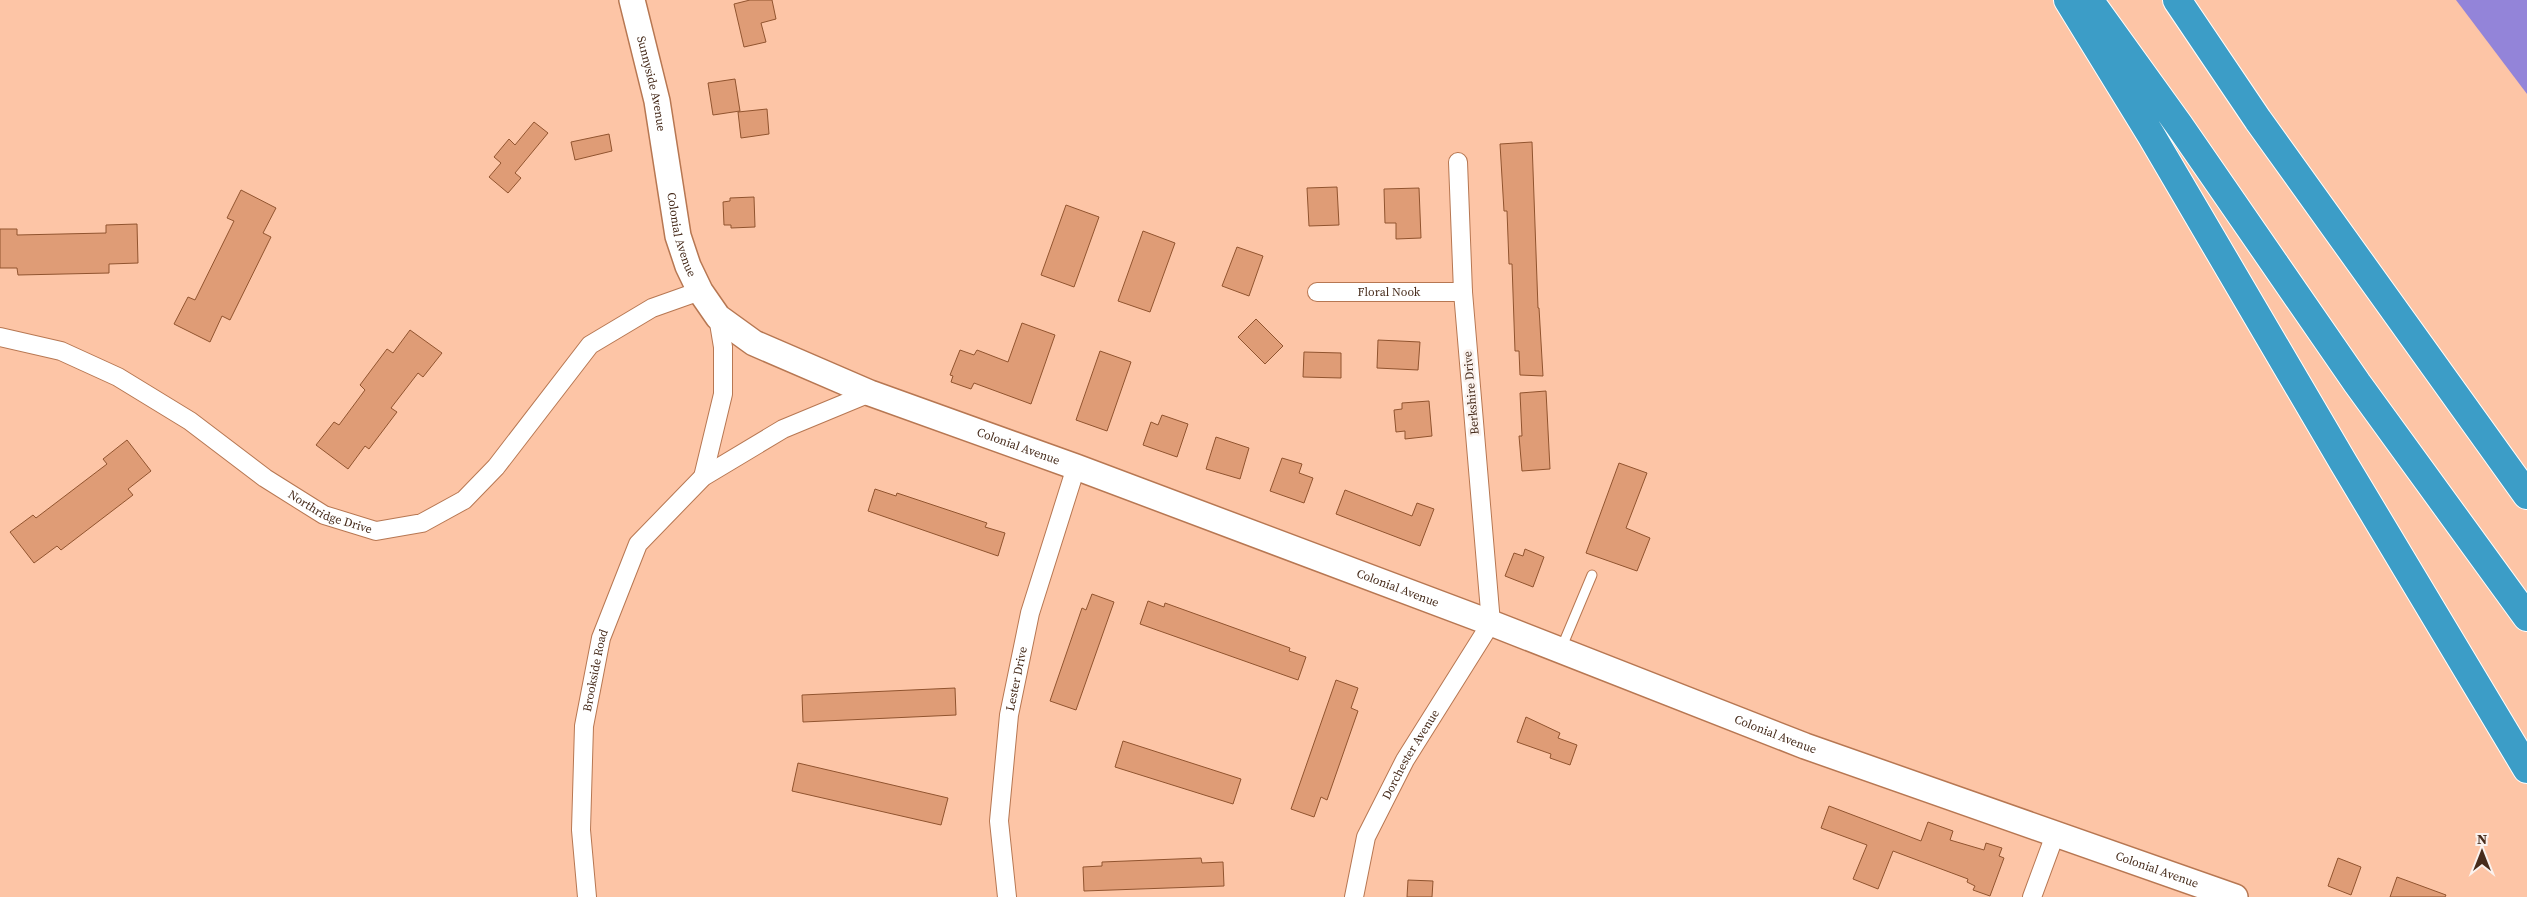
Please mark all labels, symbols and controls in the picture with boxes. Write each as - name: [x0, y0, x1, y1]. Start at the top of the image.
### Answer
- street label: Sunnyside Avenue: [633, 34, 670, 132]
- street label: Colonial Avenue: [663, 191, 700, 280]
- street label: Floral Nook: [1358, 284, 1421, 300]
- street label: Berkshire Drive: [1459, 351, 1483, 435]
- street label: Colonial Avenue: [975, 424, 1062, 469]
- street label: Northridge Drive: [285, 486, 374, 537]
- street label: Colonial Avenue: [1354, 565, 1441, 611]
- street label: Brookside Road: [579, 627, 612, 713]
- street label: Lester Drive: [1002, 645, 1031, 712]
- street label: Dorchester Avenue: [1378, 706, 1443, 802]
- street label: Colonial Avenue: [1732, 711, 1819, 757]
- north arrow: [2457, 827, 2507, 877]
- text: N: [2477, 829, 2487, 849]
- street label: Colonial Avenue: [2113, 848, 2201, 892]

